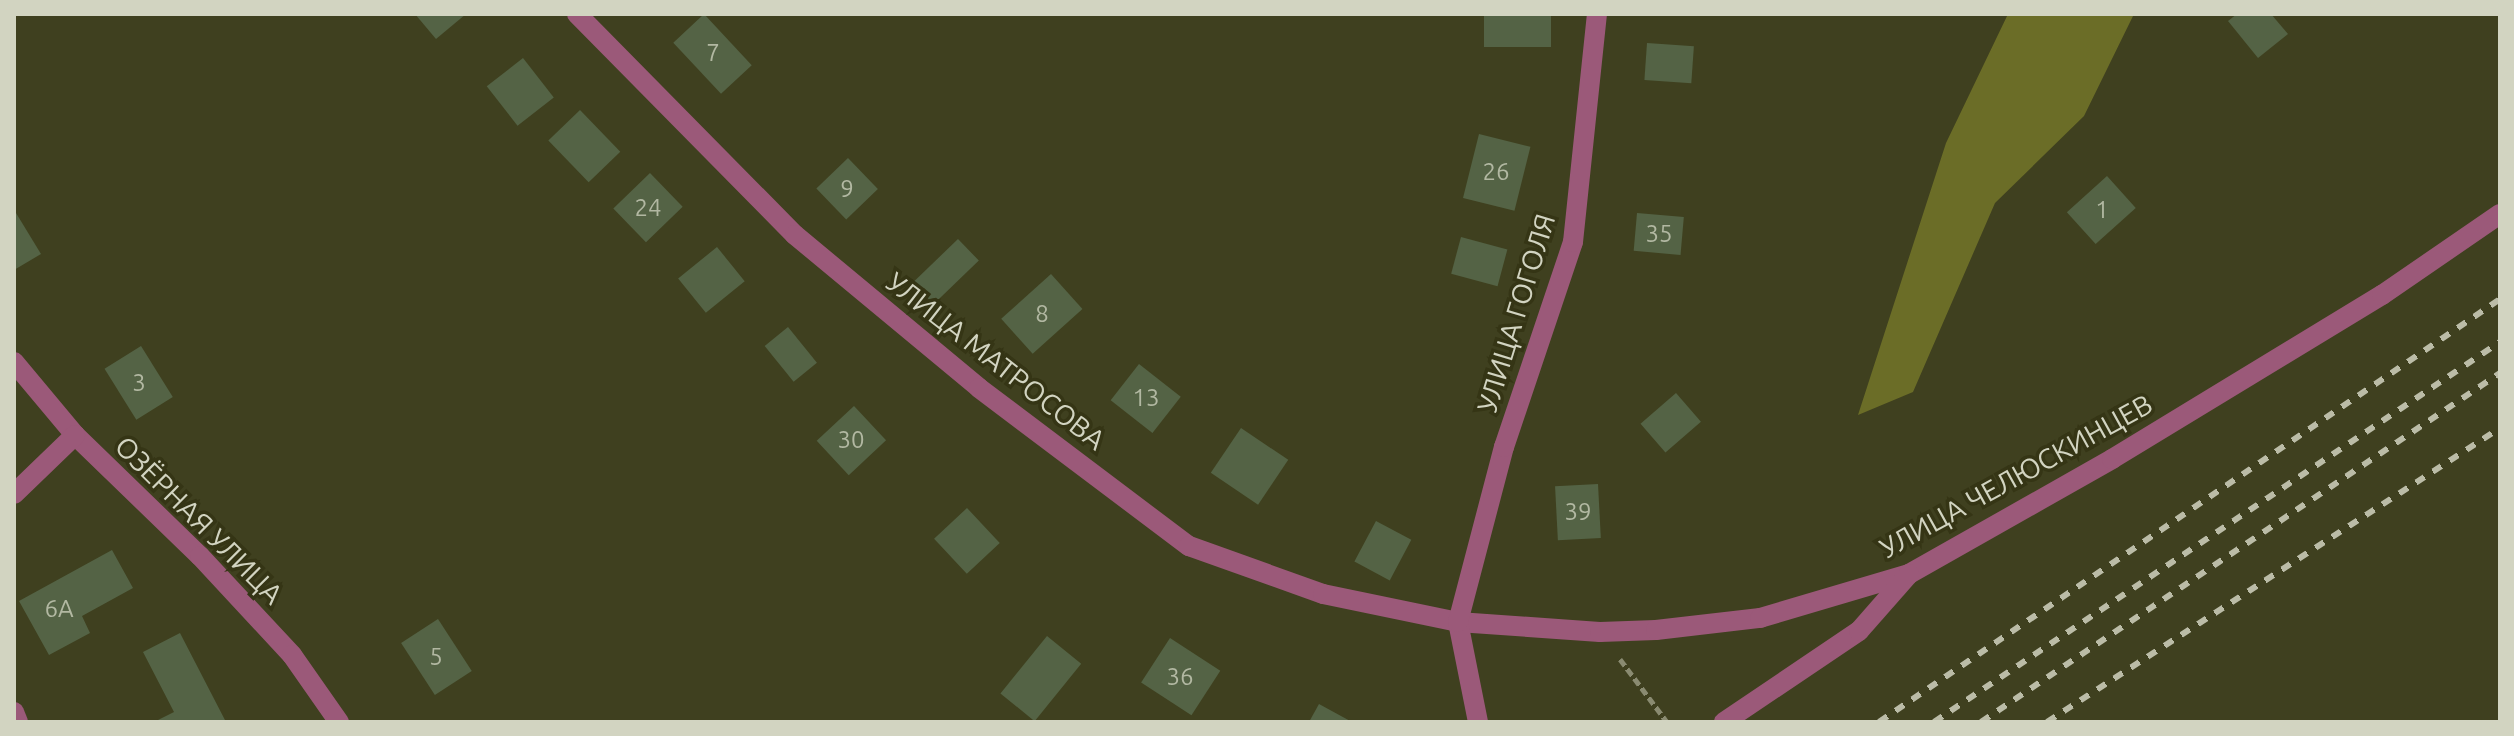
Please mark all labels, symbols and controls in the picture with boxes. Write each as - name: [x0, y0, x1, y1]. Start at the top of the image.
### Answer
- house number: 7: [706, 39, 720, 67]
- house number: 26: [1482, 158, 1510, 186]
- house number: 9: [840, 175, 854, 203]
- house number: 24: [634, 194, 662, 222]
- house number: 1: [2095, 196, 2109, 224]
- street label: УЛИЦА ГОГОЛЯ: [1470, 210, 1562, 416]
- house number: 35: [1645, 220, 1673, 248]
- street label: УЛИЦА МАТРОСОВА: [880, 265, 1112, 457]
- house number: 8: [1035, 300, 1049, 328]
- house number: 3: [132, 369, 146, 397]
- house number: 13: [1132, 384, 1160, 412]
- street label: УЛИЦА ЧЕЛЮСКИНЦЕВ: [1874, 387, 2158, 565]
- house number: 30: [837, 426, 865, 454]
- street label: ОЗЁРНАЯ УЛИЦА: [108, 429, 290, 611]
- house number: 39: [1564, 498, 1592, 526]
- house number: 6А: [44, 595, 74, 623]
- house number: 5: [429, 643, 443, 671]
- house number: 36: [1166, 663, 1194, 691]

